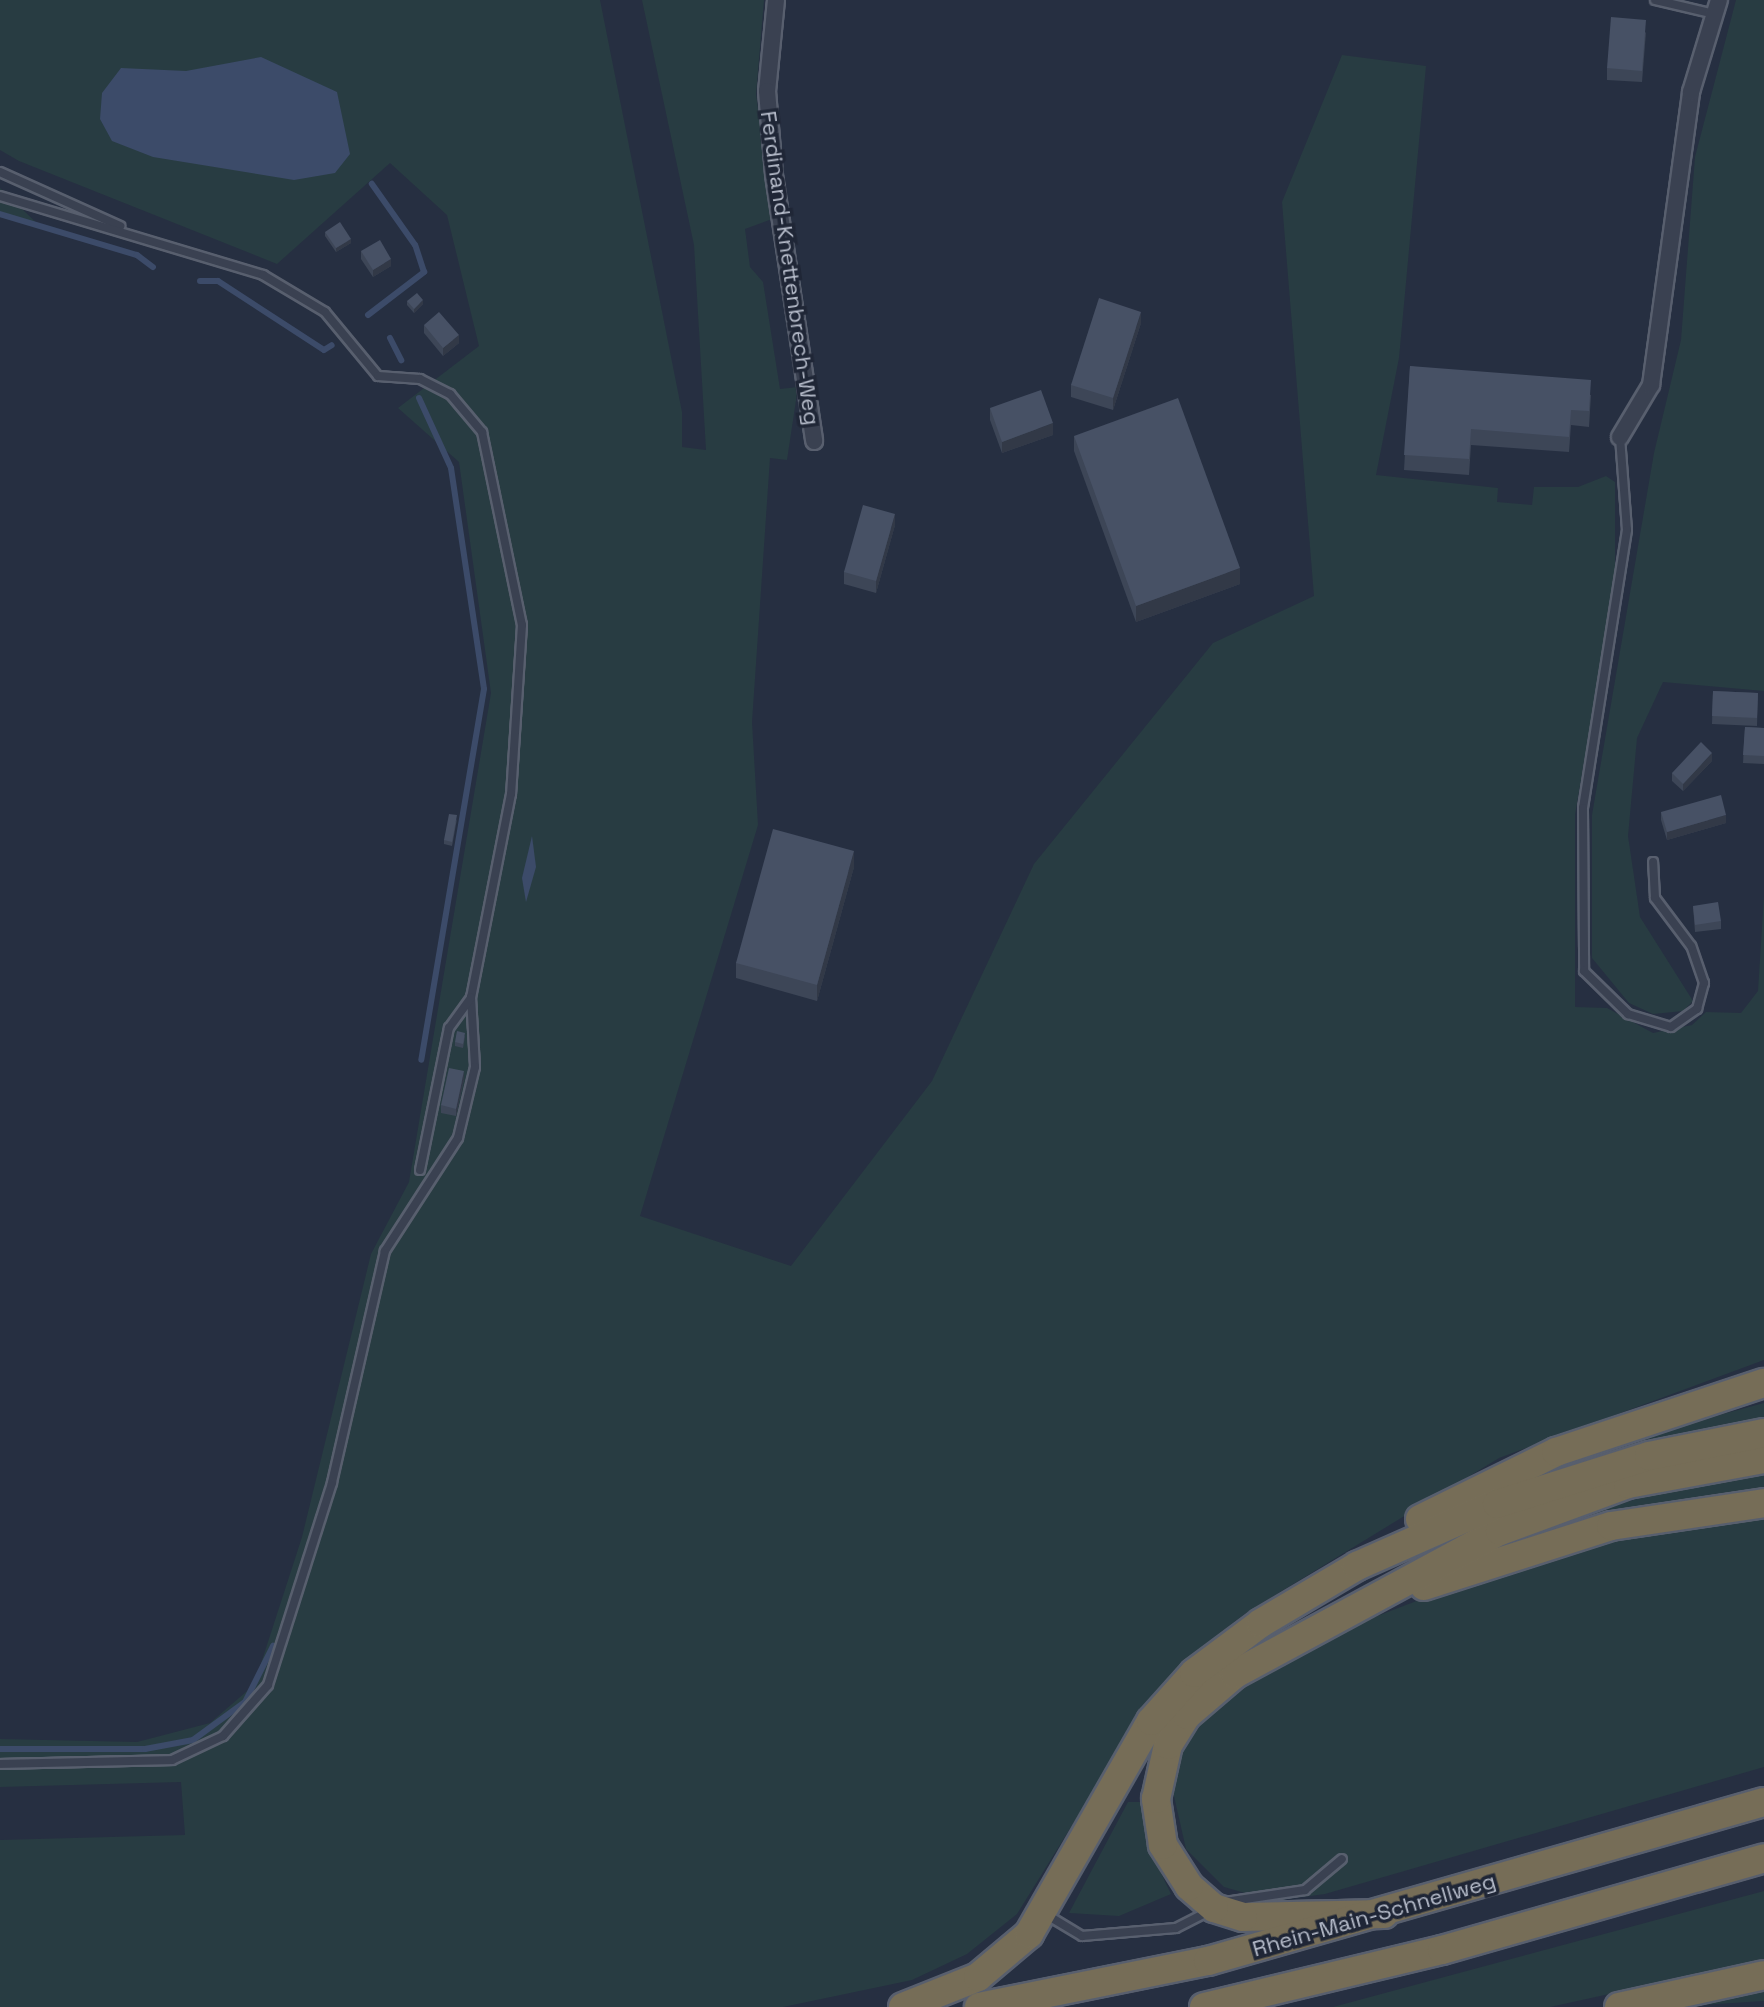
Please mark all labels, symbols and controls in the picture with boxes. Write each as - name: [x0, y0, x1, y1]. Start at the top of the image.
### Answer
- street label: Ferdinand-Knettenbrech-Weg: [755, 109, 825, 427]
- street label: Rhein-Main-Schnellweg: [1249, 1868, 1499, 1962]

